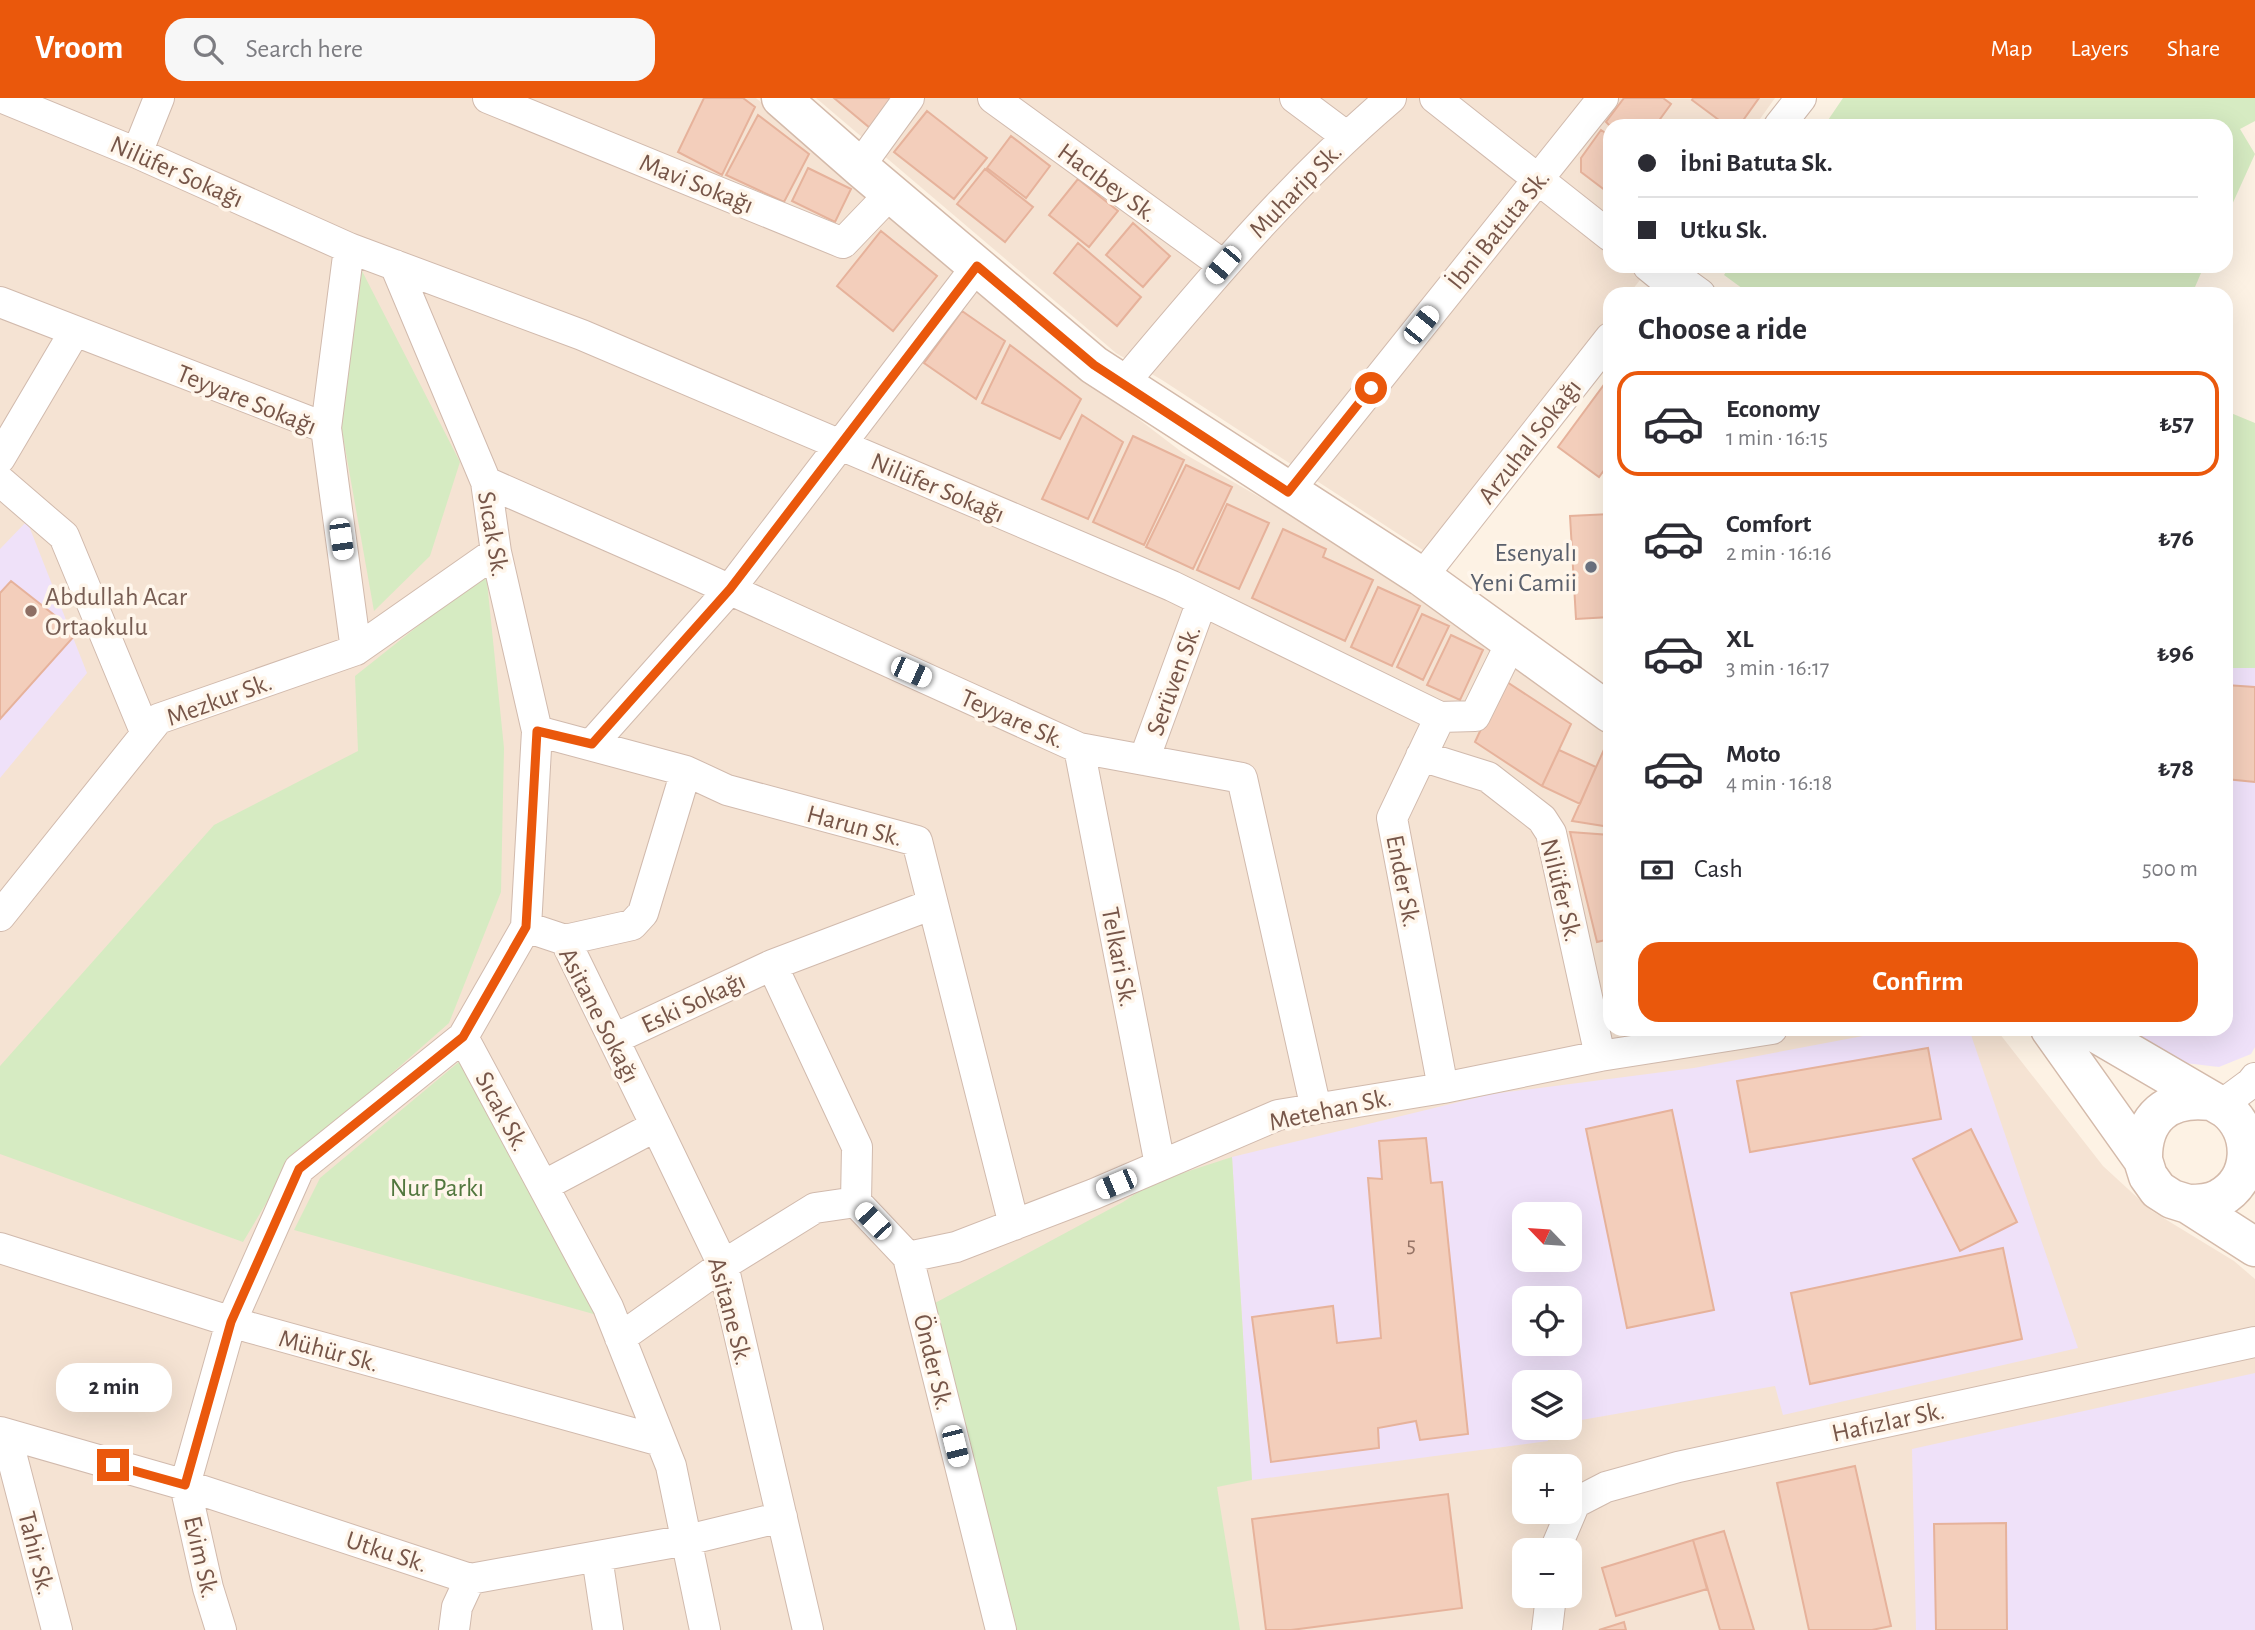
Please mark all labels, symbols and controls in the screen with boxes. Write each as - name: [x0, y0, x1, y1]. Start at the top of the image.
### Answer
- search box: [165, 18, 655, 81]
- icon: search: [189, 30, 227, 68]
- text: Vroom: [35, 32, 123, 65]
- text: Search here: [245, 36, 363, 62]
- text: Map: [1990, 37, 2032, 61]
- text: Layers: [2070, 37, 2129, 61]
- text: Share: [2167, 37, 2220, 61]
- street label: Nilüfer Sokağı: [106, 131, 247, 213]
- street label: Hacıbey Sk.: [1053, 138, 1162, 227]
- street label: Muharip Sk.: [1244, 138, 1347, 243]
- street label: Mavi Sokağı: [636, 149, 757, 219]
- text: İbni Batuta Sk.: [1680, 150, 1833, 176]
- street label: İbni Batuta Sk.: [1442, 164, 1555, 295]
- text: Utku Sk.: [1680, 217, 1767, 243]
- car: [1202, 242, 1245, 288]
- car: [1400, 302, 1443, 348]
- text: Choose a ride: [1638, 313, 1807, 345]
- street label: Teyyare Sokağı: [173, 360, 320, 440]
- route start: [1355, 372, 1387, 404]
- street label: Arzuhal Sokağı: [1473, 374, 1586, 509]
- icon: car: [1642, 392, 1705, 455]
- text: Economy: [1726, 396, 1820, 422]
- text: ₺57: [2159, 410, 2194, 436]
- text: 1 min · 16:15: [1726, 427, 1828, 450]
- street label: Nilüfer Sokağı: [867, 448, 1008, 528]
- street label: Sıcak Sk.: [473, 489, 513, 579]
- icon: car: [1642, 507, 1705, 570]
- text: Comfort: [1726, 511, 1811, 537]
- car: [328, 517, 355, 561]
- text: ₺76: [2158, 525, 2194, 551]
- place label: Esenyalı Yeni Camii: [1470, 540, 1577, 596]
- text: 2 min · 16:16: [1726, 542, 1832, 565]
- marker: Esenyalı Yeni Camii: [1583, 559, 1599, 575]
- place label: Abdullah Acar Ortaokulu: [45, 584, 188, 640]
- marker: Abdullah Acar Ortaokulu: [23, 603, 39, 619]
- street label: Serüven Sk.: [1142, 622, 1206, 739]
- icon: car: [1642, 622, 1705, 685]
- text: XL: [1726, 626, 1753, 652]
- text: ₺96: [2157, 640, 2194, 666]
- car: [888, 654, 935, 690]
- text: 3 min · 16:17: [1726, 657, 1829, 680]
- street label: Mezkur Sk.: [163, 669, 276, 731]
- street label: Teyyare Sk.: [957, 684, 1069, 753]
- icon: car: [1642, 737, 1705, 800]
- text: Moto: [1726, 741, 1781, 767]
- text: ₺78: [2158, 755, 2194, 781]
- text: 4 min · 16:18: [1726, 772, 1832, 795]
- street label: Harun Sk.: [804, 801, 905, 851]
- street label: Ender Sk.: [1381, 833, 1425, 930]
- street label: Nilüfer Sk.: [1536, 836, 1586, 945]
- icon: cash: [1638, 851, 1676, 889]
- text: Cash: [1694, 856, 1743, 882]
- text: 500 m: [2142, 858, 2198, 881]
- street label: Telkari Sk.: [1097, 905, 1141, 1009]
- button: Confirm: [1638, 942, 2198, 1022]
- street label: Asitane Sokağı: [554, 944, 644, 1087]
- street label: Eski Sokağı: [637, 968, 749, 1038]
- street label: Sıcak Sk.: [470, 1067, 534, 1156]
- street label: Metehan Sk.: [1267, 1084, 1394, 1136]
- car: [1093, 1166, 1140, 1202]
- park label: Nur Parkı: [390, 1175, 484, 1201]
- car: [851, 1199, 896, 1243]
- north arrow: [1512, 1202, 1582, 1272]
- map controls: [1512, 1202, 1582, 1608]
- house number: 5: [1406, 1234, 1416, 1257]
- street label: Asitane Sk.: [703, 1255, 757, 1368]
- button: locate: [1512, 1286, 1582, 1356]
- street label: Önder Sk.: [909, 1311, 958, 1413]
- street label: Mühür Sk.: [276, 1325, 382, 1377]
- callout: 2 min: [55, 1364, 171, 1412]
- button: layers: [1512, 1370, 1582, 1440]
- text: 2 min: [88, 1376, 140, 1399]
- street label: Hafızlar Sk.: [1829, 1397, 1947, 1447]
- car: [940, 1423, 971, 1469]
- route end: [97, 1449, 129, 1481]
- button: +: [1512, 1454, 1582, 1524]
- street label: Tahir Sk.: [13, 1509, 59, 1598]
- street label: Evim Sk.: [179, 1513, 223, 1601]
- street label: Utku Sk.: [343, 1527, 431, 1577]
- button: −: [1512, 1538, 1582, 1608]

